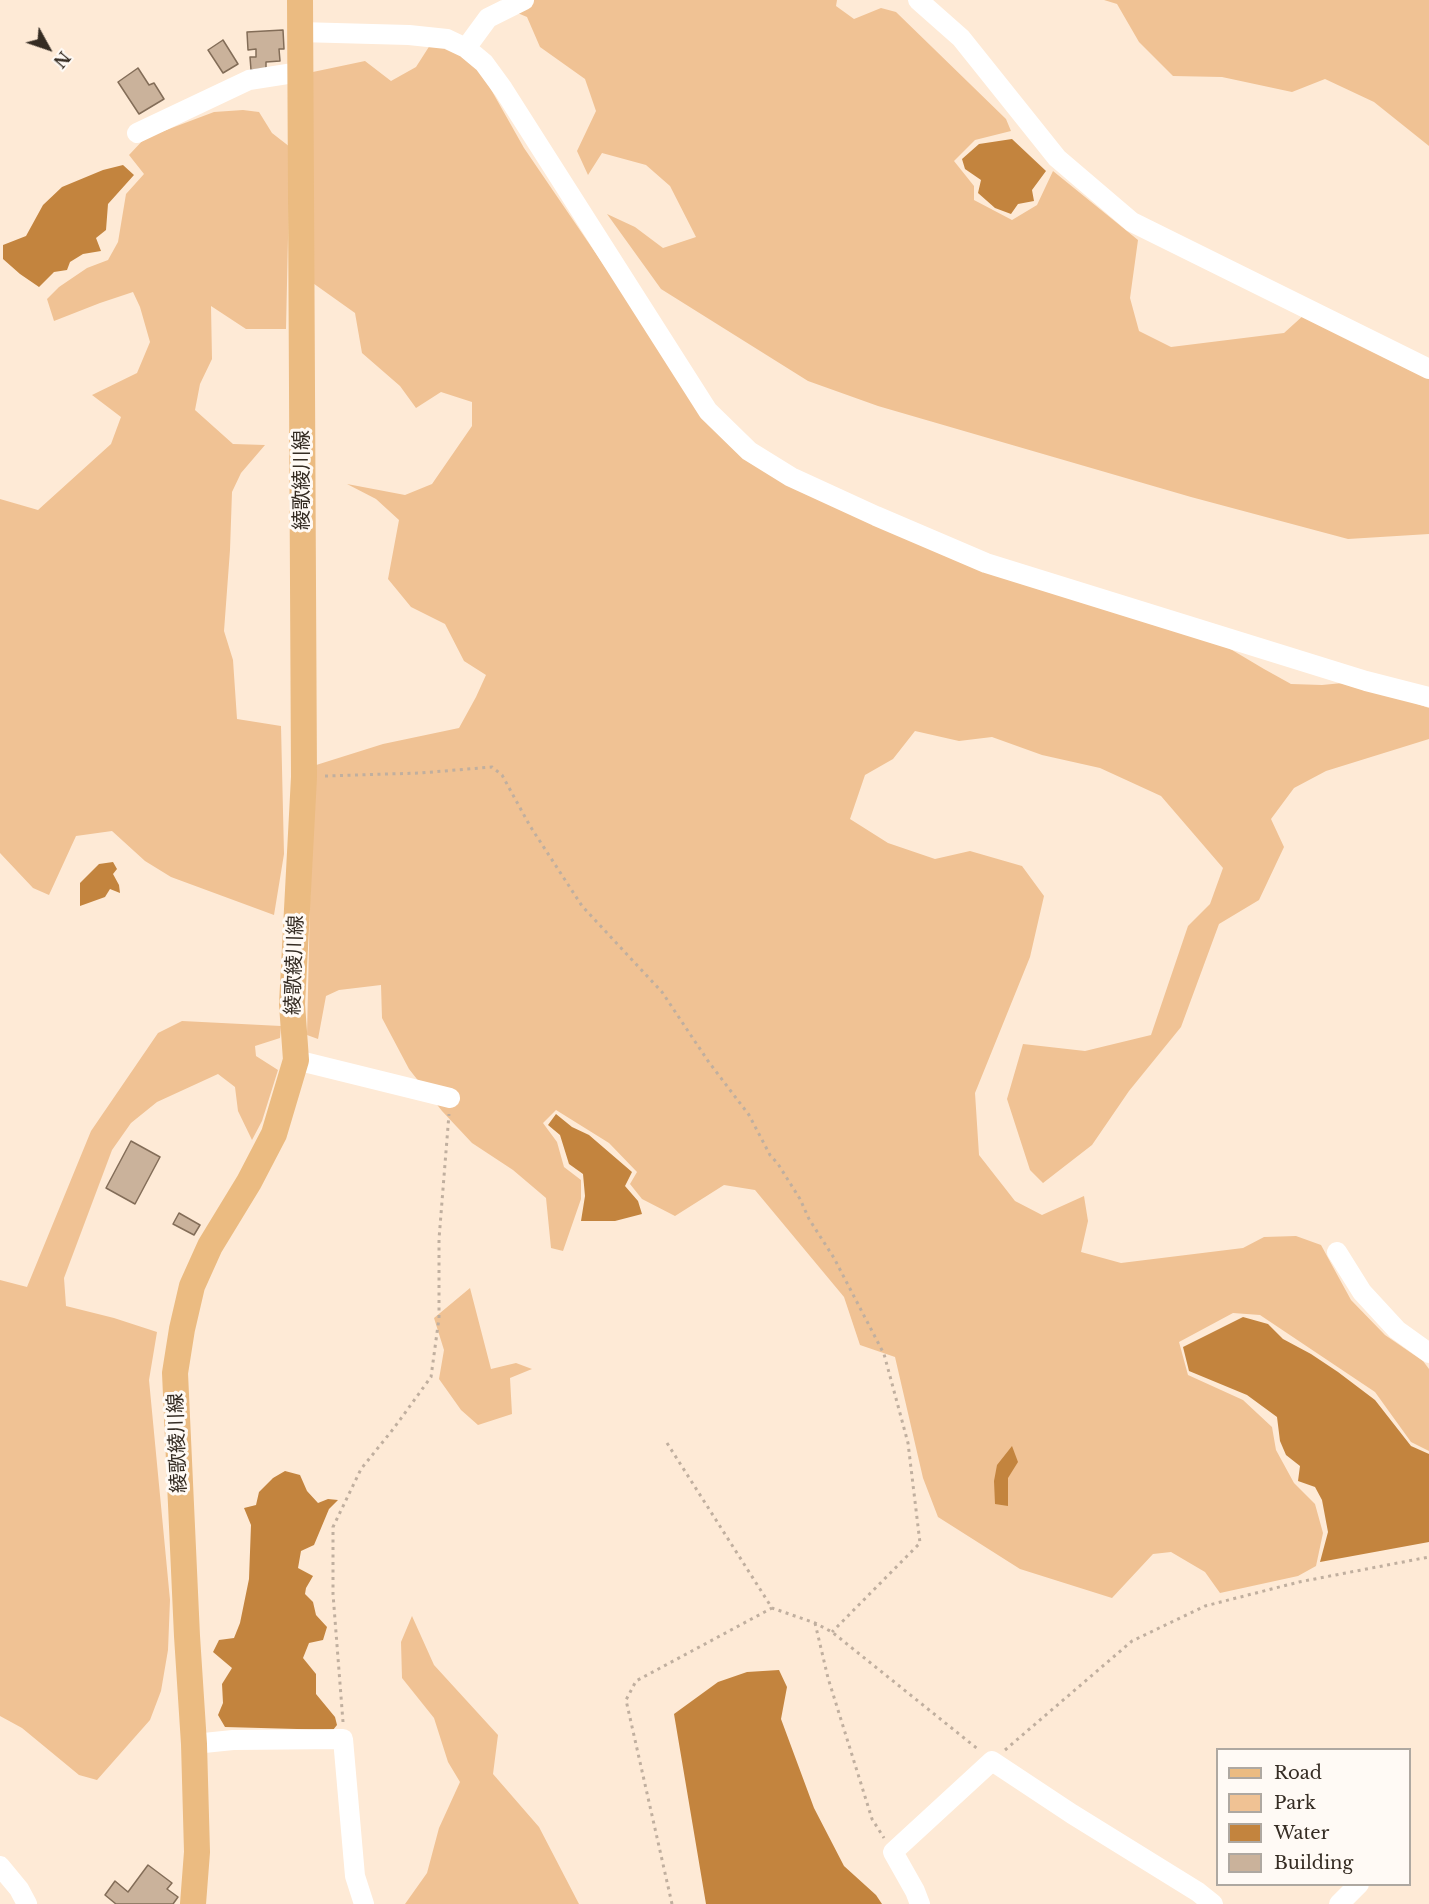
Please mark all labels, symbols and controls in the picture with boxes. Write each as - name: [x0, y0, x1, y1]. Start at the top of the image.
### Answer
- north arrow: [18, 18, 78, 78]
- text: N: [49, 47, 74, 72]
- street label: 綾歌綾川線: [290, 430, 314, 530]
- street label: 綾歌綾川線: [281, 915, 309, 1015]
- street label: 綾歌綾川線: [164, 1393, 192, 1493]
- legend: [1216, 1748, 1411, 1886]
- text: Road: [1274, 1762, 1322, 1784]
- text: Park: [1274, 1792, 1316, 1814]
- text: Water: [1274, 1822, 1329, 1844]
- text: Building: [1274, 1852, 1353, 1874]

